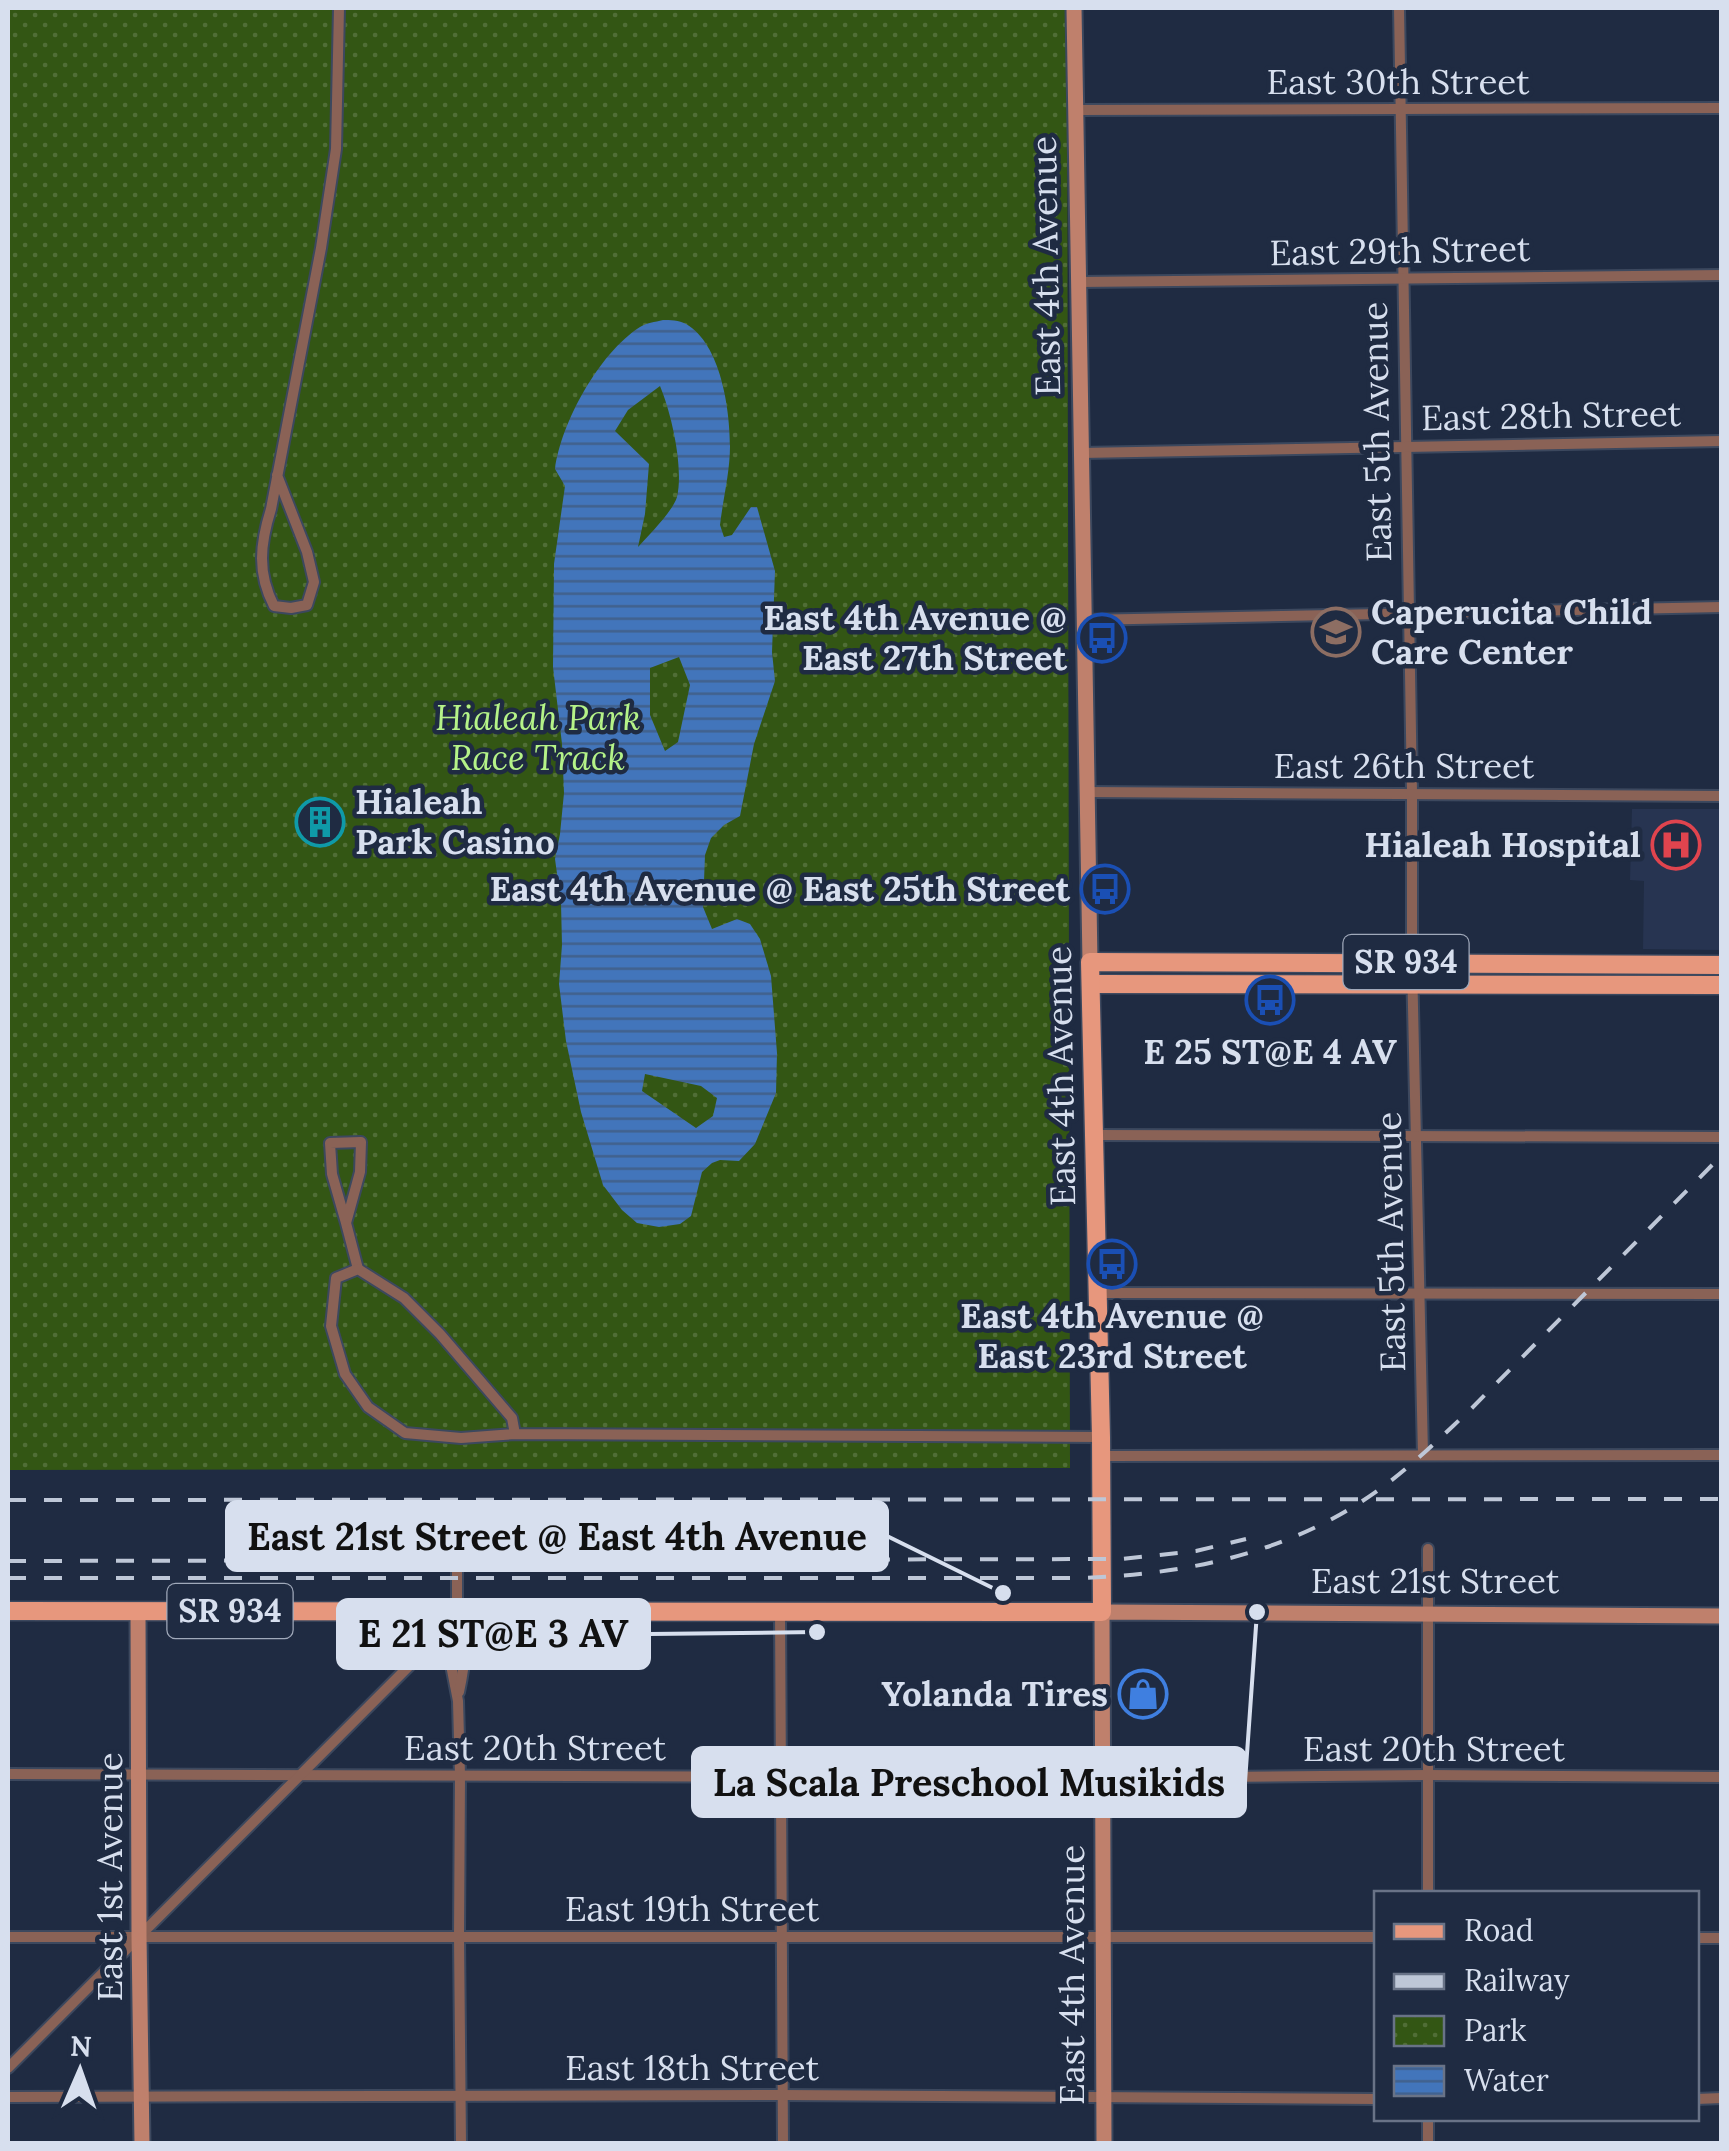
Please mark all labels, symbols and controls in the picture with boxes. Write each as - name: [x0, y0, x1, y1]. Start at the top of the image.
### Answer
- street label: East 30th Street: [1267, 59, 1530, 104]
- street label: East 4th Avenue: [1021, 136, 1070, 397]
- street label: East 29th Street: [1269, 226, 1531, 275]
- street label: East 5th Avenue: [1352, 301, 1401, 563]
- street label: East 28th Street: [1421, 391, 1682, 440]
- place label: Caperucita Child Care Center: [1371, 589, 1652, 674]
- place label: East 4th Avenue @ East 27th Street: [763, 595, 1068, 680]
- school or university icon: Caperucita Child Care Center: [1310, 606, 1362, 658]
- bus stop icon: East 4th Avenue @ East 27th Street: [1076, 612, 1128, 664]
- park label: Hialeah Park Race Track: [435, 695, 641, 780]
- street label: East 26th Street: [1274, 743, 1535, 788]
- place label: Hialeah Park Casino: [355, 779, 555, 864]
- building icon: Hialeah Park Casino: [294, 796, 346, 848]
- hospital icon: Hialeah Hospital: [1650, 819, 1702, 871]
- place label: Hialeah Hospital: [1364, 822, 1641, 867]
- bus stop icon: East 4th Avenue @ East 25th Street: [1079, 863, 1131, 915]
- place label: East 4th Avenue @ East 25th Street: [489, 866, 1071, 911]
- road number: SR 934: [1344, 935, 1468, 989]
- street label: East 4th Avenue: [1036, 946, 1085, 1207]
- bus stop icon: E 25 ST@E 4 AV: [1244, 974, 1296, 1026]
- place label: E 25 ST@E 4 AV: [1143, 1029, 1397, 1074]
- street label: East 5th Avenue: [1366, 1111, 1415, 1373]
- bus stop icon: East 4th Avenue @ East 23rd Street: [1086, 1238, 1138, 1290]
- place label: East 4th Avenue @ East 23rd Street: [960, 1293, 1264, 1378]
- callout: East 21st Street @ East 4th Avenue: [227, 1502, 887, 1570]
- text: East 21st Street @ East 4th Avenue: [247, 1512, 867, 1560]
- street label: East 21st Street: [1311, 1558, 1560, 1603]
- road number: SR 934: [168, 1584, 292, 1638]
- callout: E 21 ST@E 3 AV: [338, 1600, 649, 1668]
- text: E 21 ST@E 3 AV: [358, 1609, 628, 1657]
- shop icon: Yolanda Tires: [1117, 1668, 1169, 1720]
- place label: Yolanda Tires: [882, 1671, 1108, 1716]
- street label: East 20th Street: [404, 1725, 667, 1770]
- street label: East 20th Street: [1303, 1726, 1566, 1771]
- callout: La Scala Preschool Musikids: [693, 1748, 1245, 1816]
- street label: East 1st Avenue: [87, 1752, 132, 2002]
- text: La Scala Preschool Musikids: [713, 1758, 1225, 1806]
- street label: East 4th Avenue: [1049, 1845, 1094, 2105]
- street label: East 19th Street: [565, 1886, 820, 1931]
- legend: [1374, 1891, 1699, 2121]
- text: Road: [1464, 1911, 1534, 1949]
- text: Railway: [1464, 1961, 1570, 2000]
- text: Park: [1464, 2011, 1526, 2049]
- north arrow: [30, 2021, 130, 2121]
- text: N: [69, 2028, 92, 2064]
- street label: East 18th Street: [565, 2045, 820, 2090]
- text: Water: [1464, 2061, 1549, 2099]

